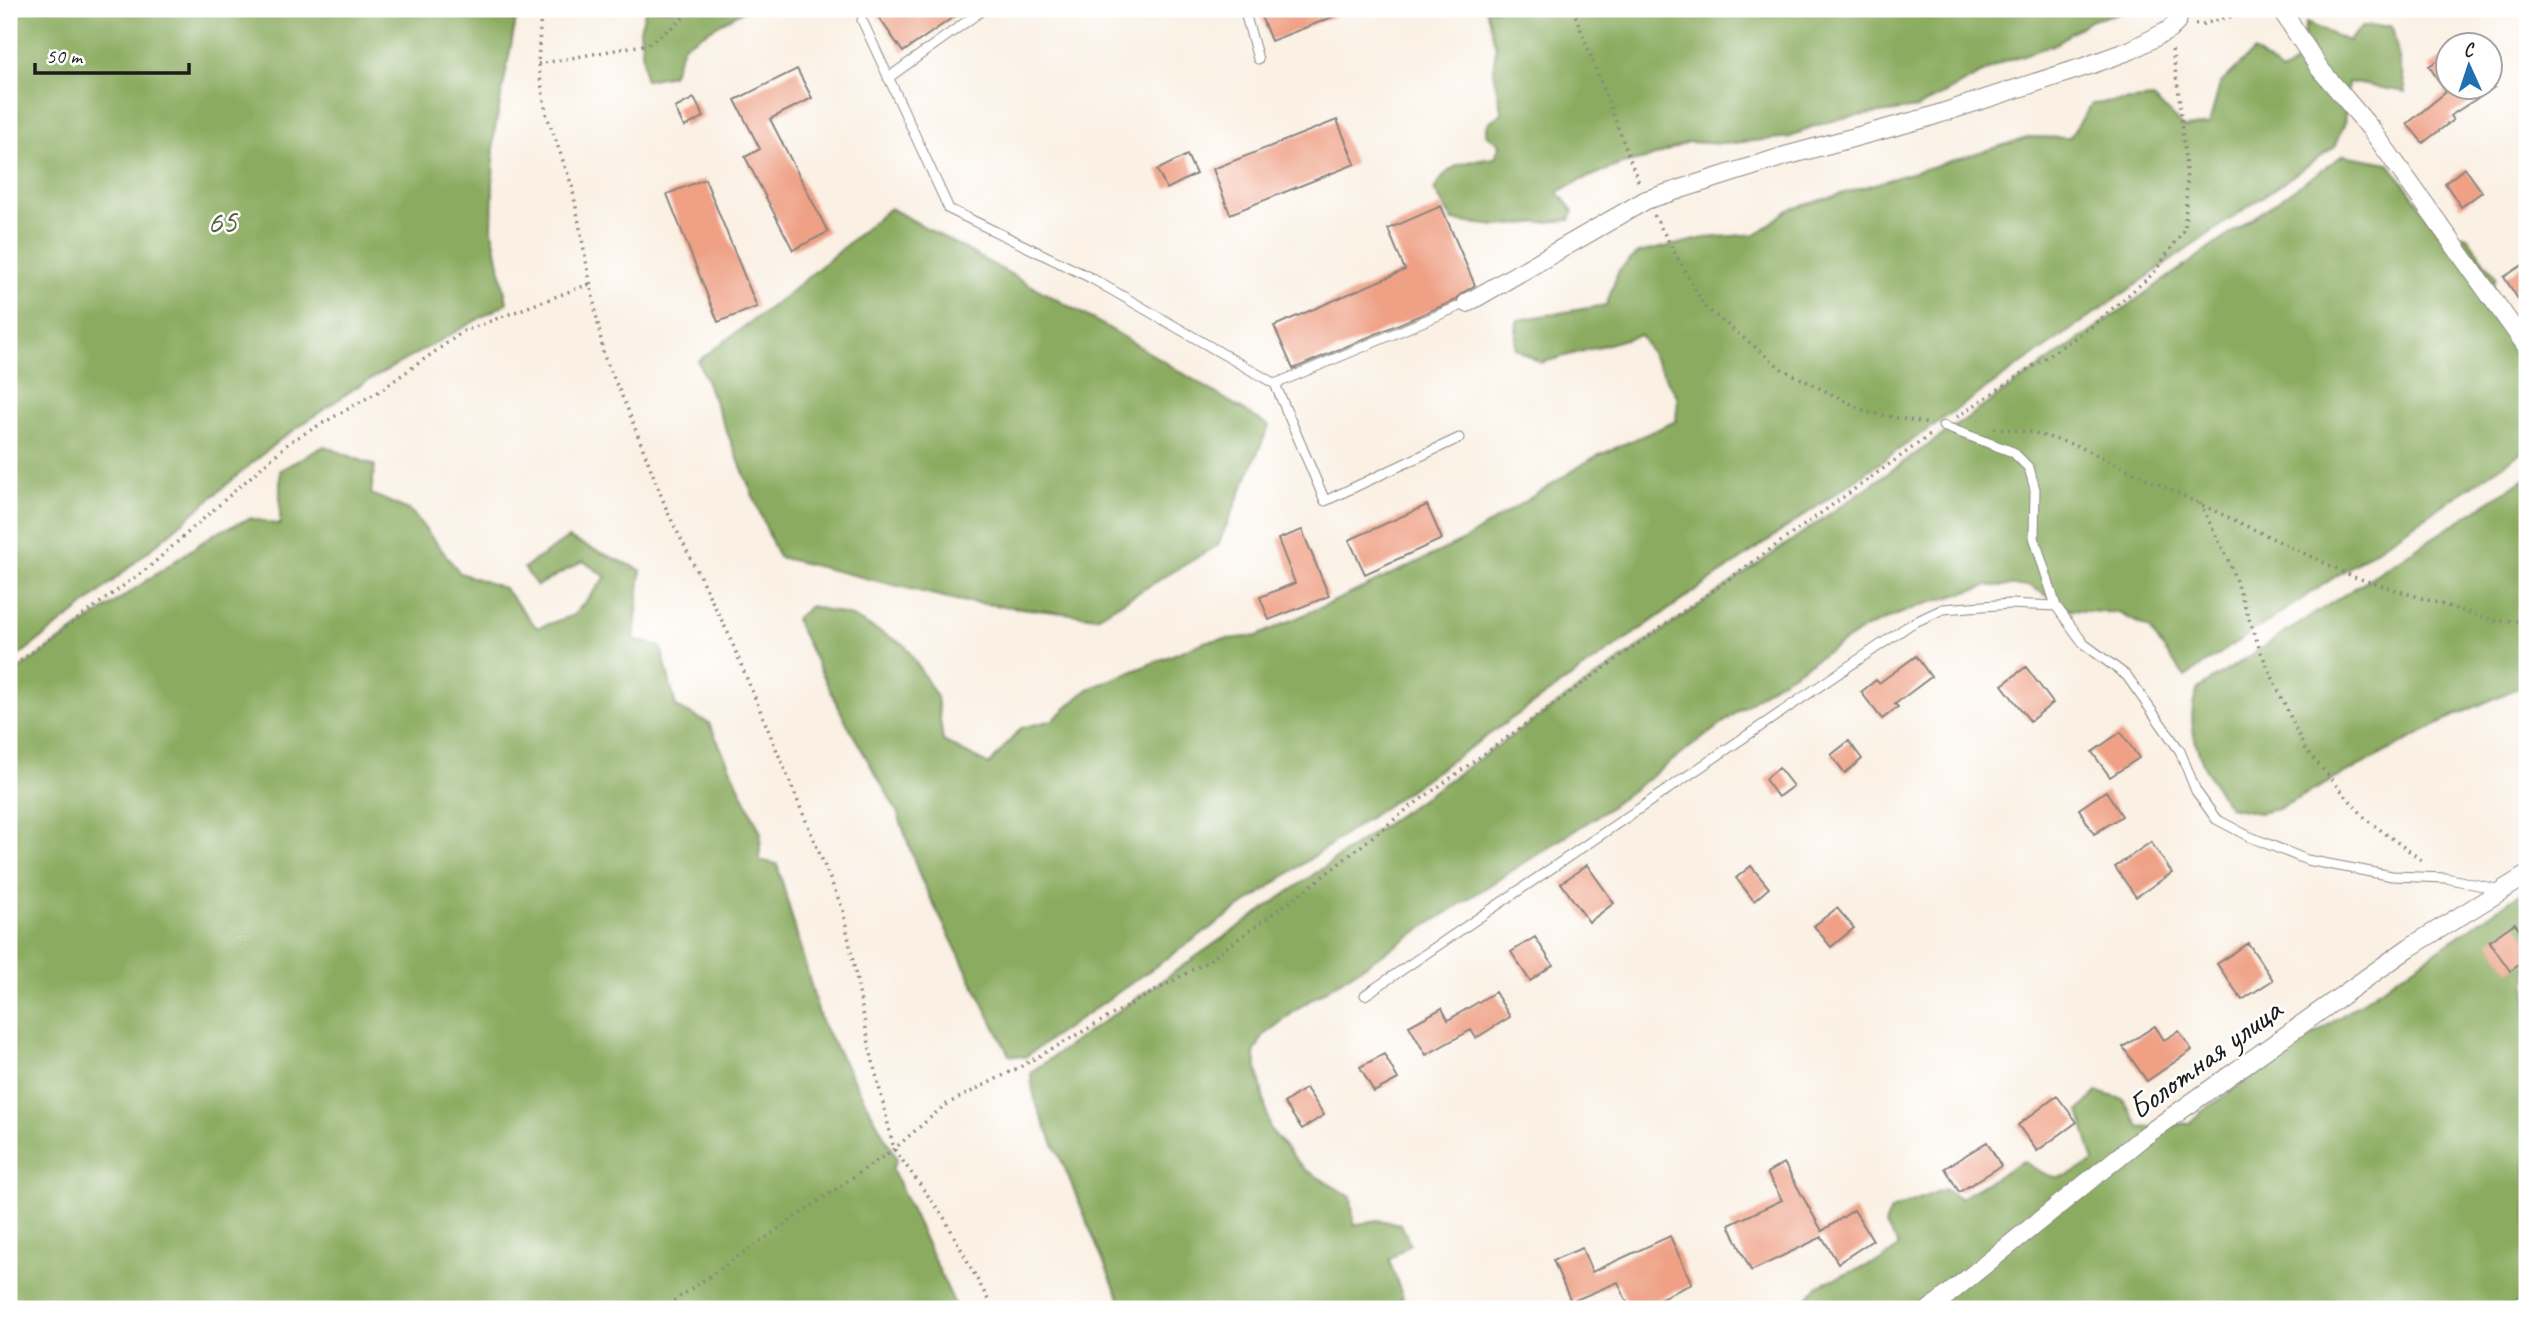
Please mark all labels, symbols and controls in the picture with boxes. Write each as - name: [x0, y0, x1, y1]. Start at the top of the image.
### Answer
- scale bar: [35, 32, 189, 76]
- north arrow: [2434, 32, 2504, 102]
- text: С: [2463, 38, 2476, 62]
- text: 50 m: [46, 43, 84, 69]
- park label: 65: [207, 201, 239, 243]
- street label: Болотная улица: [2120, 987, 2292, 1129]

